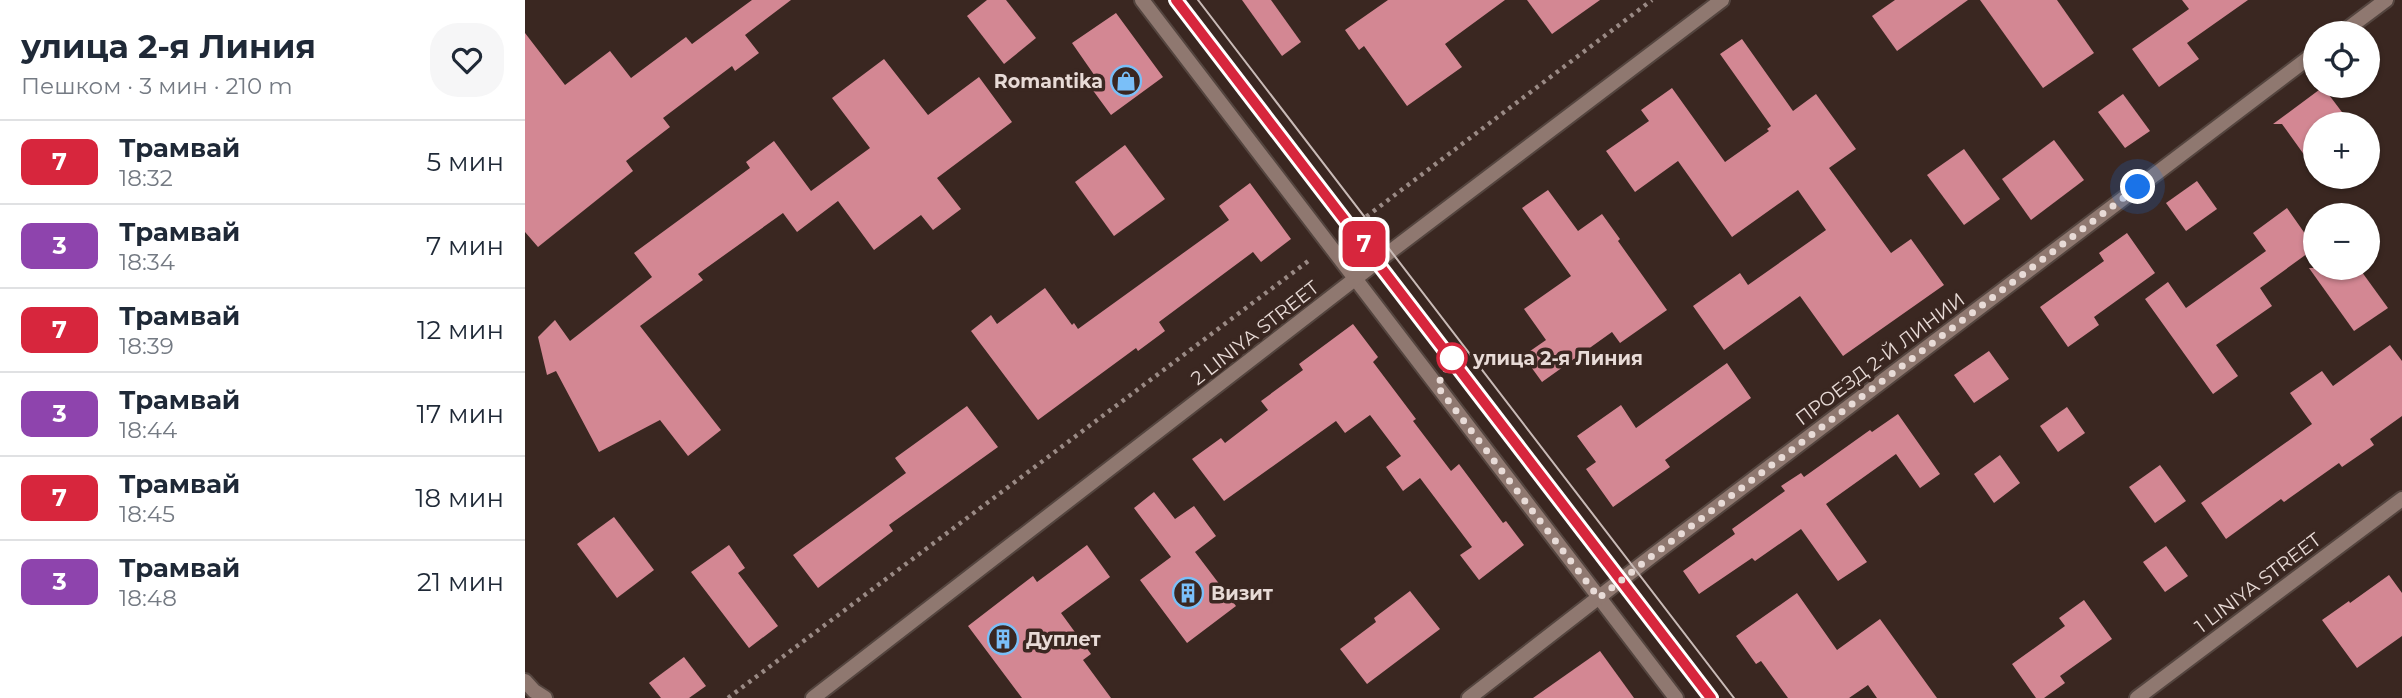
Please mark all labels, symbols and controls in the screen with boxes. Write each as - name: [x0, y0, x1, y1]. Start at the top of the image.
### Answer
- map controls: [2303, 21, 2380, 280]
- button: locate: [2303, 21, 2380, 98]
- button: heart: [430, 23, 504, 97]
- text: улица 2-я Линия: [21, 26, 316, 66]
- shop icon: Romantika: [1109, 64, 1143, 98]
- place label: Romantika: [994, 70, 1103, 93]
- text: Пешком · 3 мин · 210 m: [21, 72, 293, 100]
- button: +: [2303, 112, 2380, 189]
- text: Трамвай: [119, 132, 240, 164]
- text: 5 мин: [426, 146, 504, 178]
- text: 7: [52, 147, 67, 176]
- text: 18:32: [119, 164, 173, 192]
- your location: [2120, 169, 2155, 204]
- button: −: [2303, 203, 2380, 280]
- text: Трамвай: [119, 216, 240, 248]
- line badge: 7: [1341, 221, 1387, 267]
- text: 7: [1357, 229, 1371, 258]
- text: 7 мин: [426, 230, 504, 262]
- text: 3: [52, 231, 67, 260]
- text: 18:34: [119, 248, 175, 276]
- street label: 2 LINIYA STREET: [1187, 276, 1324, 390]
- street label: ПРОЕЗД 2-Й ЛИНИИ: [1791, 288, 1969, 430]
- text: Трамвай: [119, 300, 240, 332]
- text: 12 мин: [417, 314, 504, 346]
- text: 7: [52, 315, 67, 344]
- text: 18:39: [119, 332, 174, 360]
- marker: улица 2-я Линия: [1437, 343, 1467, 373]
- place label: улица 2-я Линия: [1472, 347, 1643, 370]
- text: Трамвай: [119, 384, 240, 416]
- text: 17 мин: [417, 398, 504, 430]
- text: 3: [52, 399, 67, 428]
- text: 18:44: [119, 416, 177, 444]
- text: Трамвай: [119, 468, 240, 500]
- text: 18 мин: [415, 482, 504, 514]
- text: 7: [52, 483, 67, 512]
- text: 18:45: [119, 500, 175, 528]
- street label: 1 LINIYA STREET: [2190, 528, 2326, 638]
- text: Трамвай: [119, 552, 240, 584]
- text: 21 мин: [417, 566, 504, 598]
- text: 3: [52, 567, 67, 596]
- building icon: Визит: [1171, 576, 1205, 610]
- place label: Визит: [1211, 582, 1274, 605]
- text: 18:48: [119, 584, 177, 612]
- building icon: Дуплет: [986, 622, 1020, 656]
- place label: Дуплет: [1026, 628, 1101, 651]

